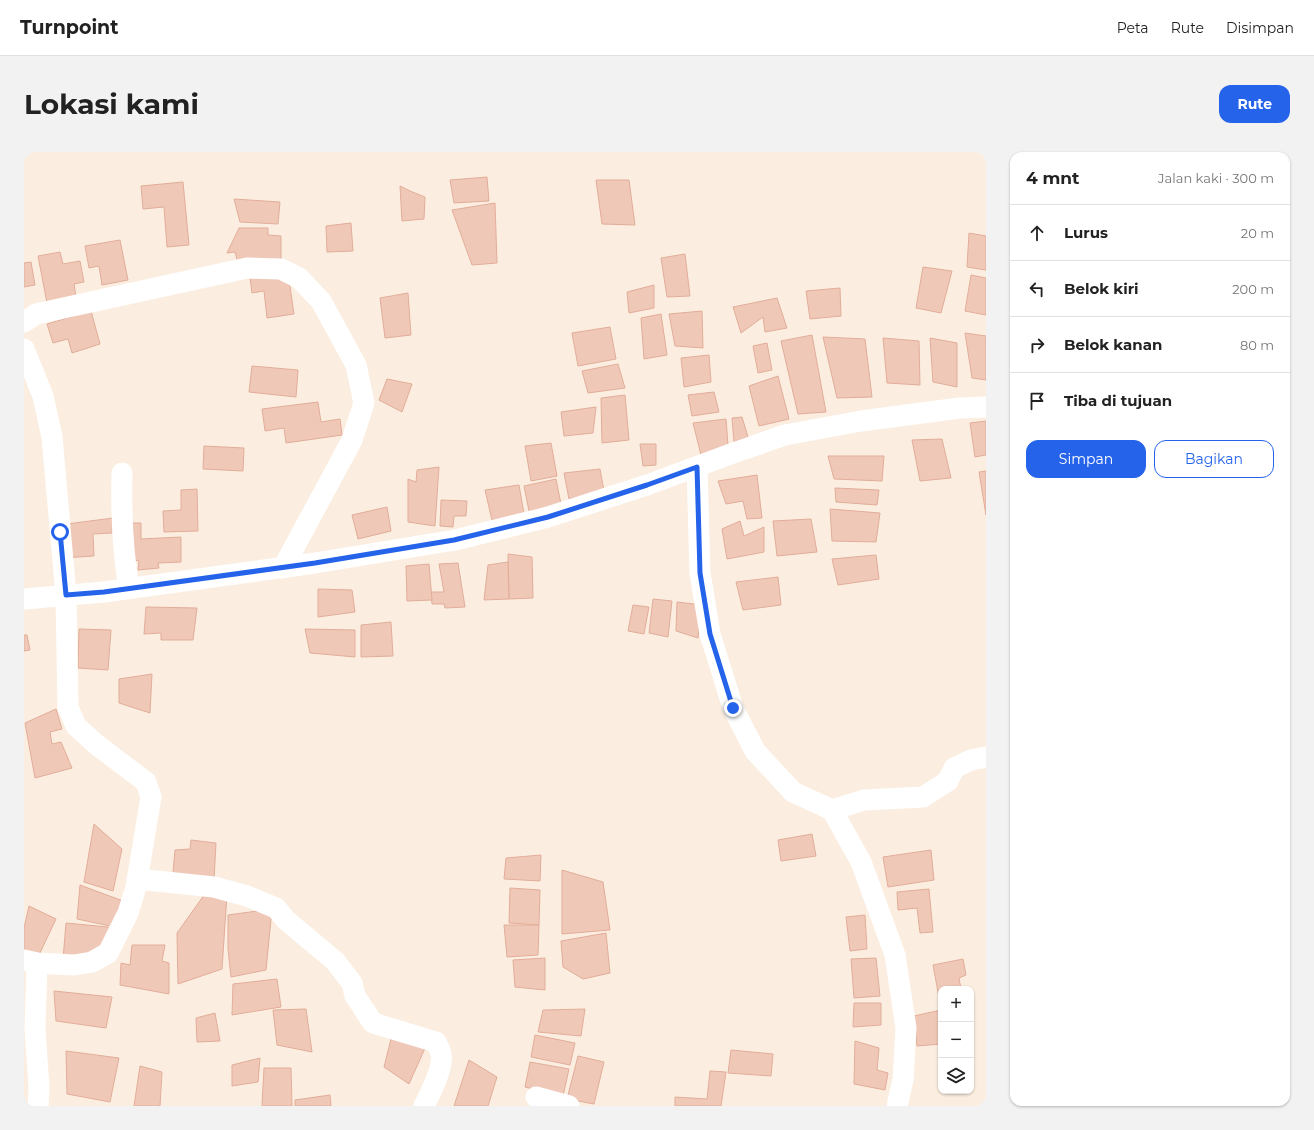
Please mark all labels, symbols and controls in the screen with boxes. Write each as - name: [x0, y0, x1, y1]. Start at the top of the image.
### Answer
- text: Turnpoint: [20, 16, 119, 39]
- text: Peta: [1117, 19, 1149, 37]
- text: Rute: [1171, 19, 1204, 37]
- text: Disimpan: [1226, 19, 1294, 37]
- button: Rute: [1219, 85, 1290, 123]
- text: Lokasi kami: [24, 87, 199, 121]
- text: 4 mnt: [1026, 168, 1080, 188]
- text: Jalan kaki · 300 m: [1158, 170, 1274, 186]
- icon: ahead: [1026, 222, 1048, 244]
- text: Lurus: [1064, 223, 1108, 242]
- text: 20 m: [1241, 225, 1274, 241]
- icon: left: [1026, 278, 1048, 300]
- text: Belok kiri: [1064, 279, 1139, 298]
- text: 200 m: [1232, 281, 1274, 297]
- icon: right: [1026, 334, 1048, 356]
- text: Belok kanan: [1064, 335, 1162, 354]
- text: 80 m: [1240, 337, 1274, 353]
- icon: arrive: [1026, 390, 1048, 412]
- text: Tiba di tujuan: [1064, 391, 1172, 410]
- button: Simpan: [1026, 440, 1146, 478]
- button: Bagikan: [1154, 440, 1274, 478]
- route start: [51, 523, 69, 541]
- route end: [724, 699, 742, 717]
- map controls: [938, 986, 974, 1094]
- button: +: [938, 986, 974, 1022]
- button: −: [938, 1022, 974, 1058]
- button: layers: [938, 1058, 974, 1094]

